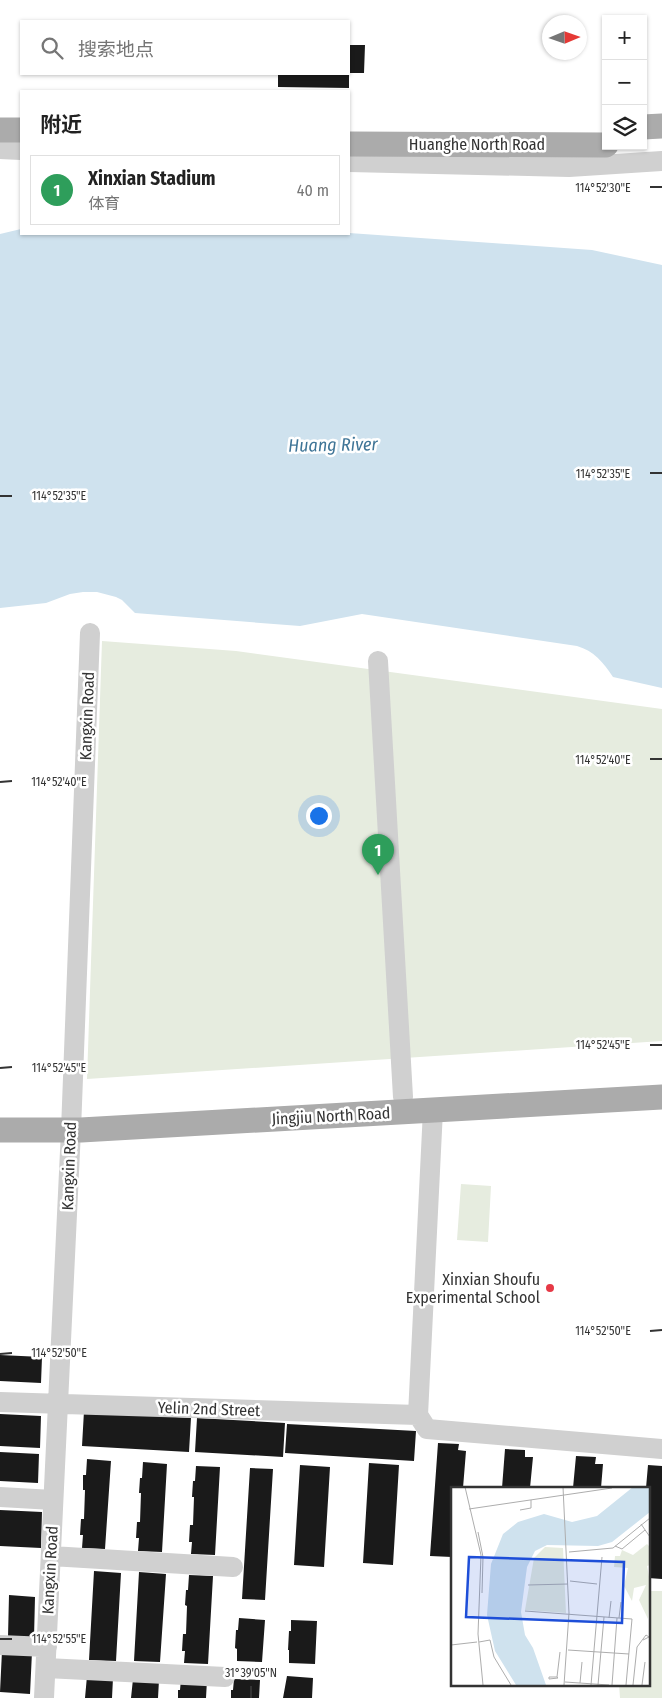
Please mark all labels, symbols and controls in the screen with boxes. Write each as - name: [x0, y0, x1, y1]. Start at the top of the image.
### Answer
- north arrow: [542, 15, 587, 60]
- map controls: [602, 15, 647, 150]
- button: +: [602, 15, 647, 60]
- search box: [20, 20, 350, 75]
- icon: search: [38, 34, 66, 62]
- text: 搜索地点: [78, 38, 154, 61]
- button: −: [602, 60, 647, 105]
- button: layers: [602, 105, 647, 150]
- text: 附近: [40, 112, 82, 138]
- street label: Huanghe North Road: [409, 135, 545, 154]
- text: Xinxian Stadium: [88, 167, 216, 190]
- text: 1: [54, 181, 60, 200]
- text: 40 m: [297, 181, 329, 200]
- text: 114°52'30"E: [575, 181, 631, 195]
- text: 体育: [88, 194, 120, 213]
- water label: Huang River: [288, 433, 379, 457]
- text: 114°52'35"E: [576, 467, 631, 481]
- text: 114°52'35"E: [32, 489, 87, 503]
- street label: Kangxin Road: [76, 671, 98, 761]
- text: 114°52'40"E: [575, 753, 631, 767]
- text: 114°52'40"E: [31, 775, 87, 789]
- your location: [306, 803, 332, 829]
- pin: 1: [362, 834, 394, 875]
- text: 114°52'45"E: [576, 1038, 630, 1052]
- text: 114°52'45"E: [32, 1061, 86, 1075]
- street label: Jingjiu North Road: [271, 1103, 391, 1129]
- street label: Kangxin Road: [58, 1121, 80, 1211]
- place label: Xinxian Shoufu Experimental School: [406, 1270, 540, 1307]
- marker: Xinxian Shoufu Experimental School: [544, 1282, 556, 1294]
- text: 114°52'50"E: [575, 1324, 631, 1338]
- text: 114°52'50"E: [31, 1346, 87, 1360]
- street label: Yelin 2nd Street: [157, 1398, 261, 1420]
- inset map: [451, 1487, 650, 1686]
- street label: Kangxin Road: [38, 1525, 62, 1615]
- text: 114°52'55"E: [32, 1632, 87, 1646]
- text: 31°39'05"N: [225, 1666, 277, 1680]

